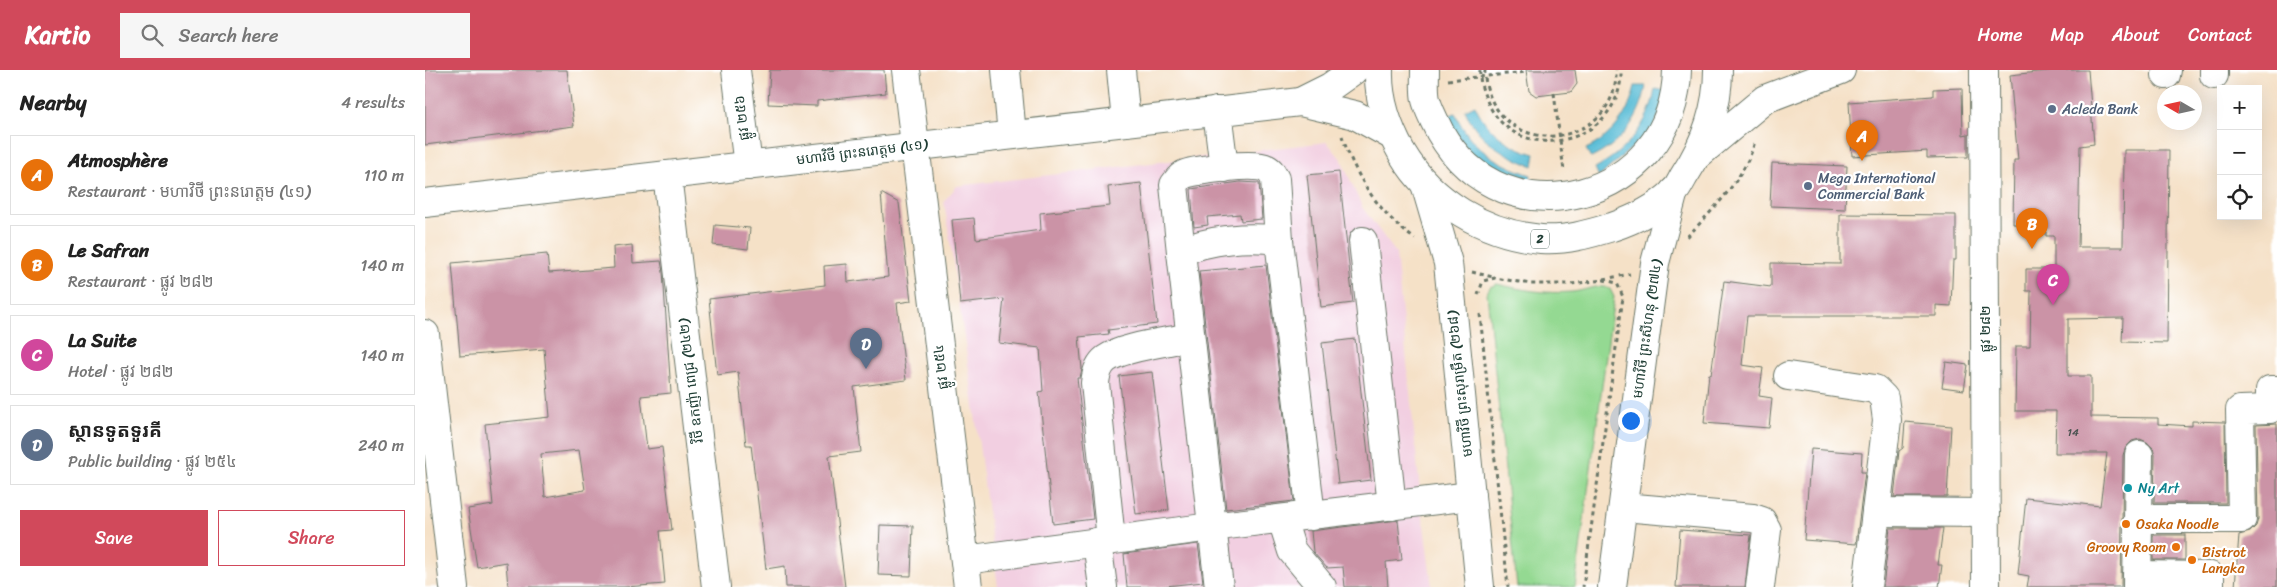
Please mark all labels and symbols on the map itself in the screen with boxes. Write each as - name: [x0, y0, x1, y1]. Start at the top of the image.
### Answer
- north arrow: [2157, 85, 2202, 130]
- street label: ផ្លូវ ២៥៦: [727, 94, 757, 142]
- place label: Acleda Bank: [2061, 97, 2139, 122]
- marker: Acleda Bank: [2046, 103, 2058, 115]
- pin: A: [1846, 120, 1878, 161]
- street label: មហាវិថី ព្រះនរោត្តម (៤១): [795, 131, 930, 172]
- place label: Mega International Commercial Bank: [1818, 166, 1936, 207]
- marker: Mega International Commercial Bank: [1802, 180, 1814, 192]
- pin: B: [2016, 208, 2048, 249]
- road number: 2: [1531, 230, 1549, 248]
- street label: មហាវិថី ព្រះសីហនុ (២៧៤): [1625, 257, 1669, 400]
- pin: C: [2037, 264, 2069, 305]
- street label: ផ្លូវ ២៨២: [1973, 305, 1998, 353]
- street label: មហាវិថី ព្រះសុរាម្រឹត (២៦៨): [1440, 309, 1480, 458]
- street label: វិថី ឧកញ៉ា ពេជ្រ (២៤២): [671, 316, 711, 445]
- pin: D: [850, 328, 882, 369]
- street label: ផ្លូវ ២៥៤: [926, 343, 956, 391]
- your location: [1618, 408, 1644, 434]
- house number: 14: [2067, 423, 2079, 442]
- place label: Ny Art: [2138, 476, 2181, 501]
- marker: Ny Art: [2122, 482, 2134, 494]
- place label: Osaka Noodle: [2136, 512, 2219, 537]
- marker: Osaka Noodle: [2120, 518, 2132, 530]
- place label: Groovy Room: [2087, 535, 2166, 560]
- place label: Bistrot Langka: [2202, 540, 2246, 581]
- marker: Groovy Room: [2170, 541, 2182, 553]
- marker: Bistrot Langka: [2186, 554, 2198, 566]

